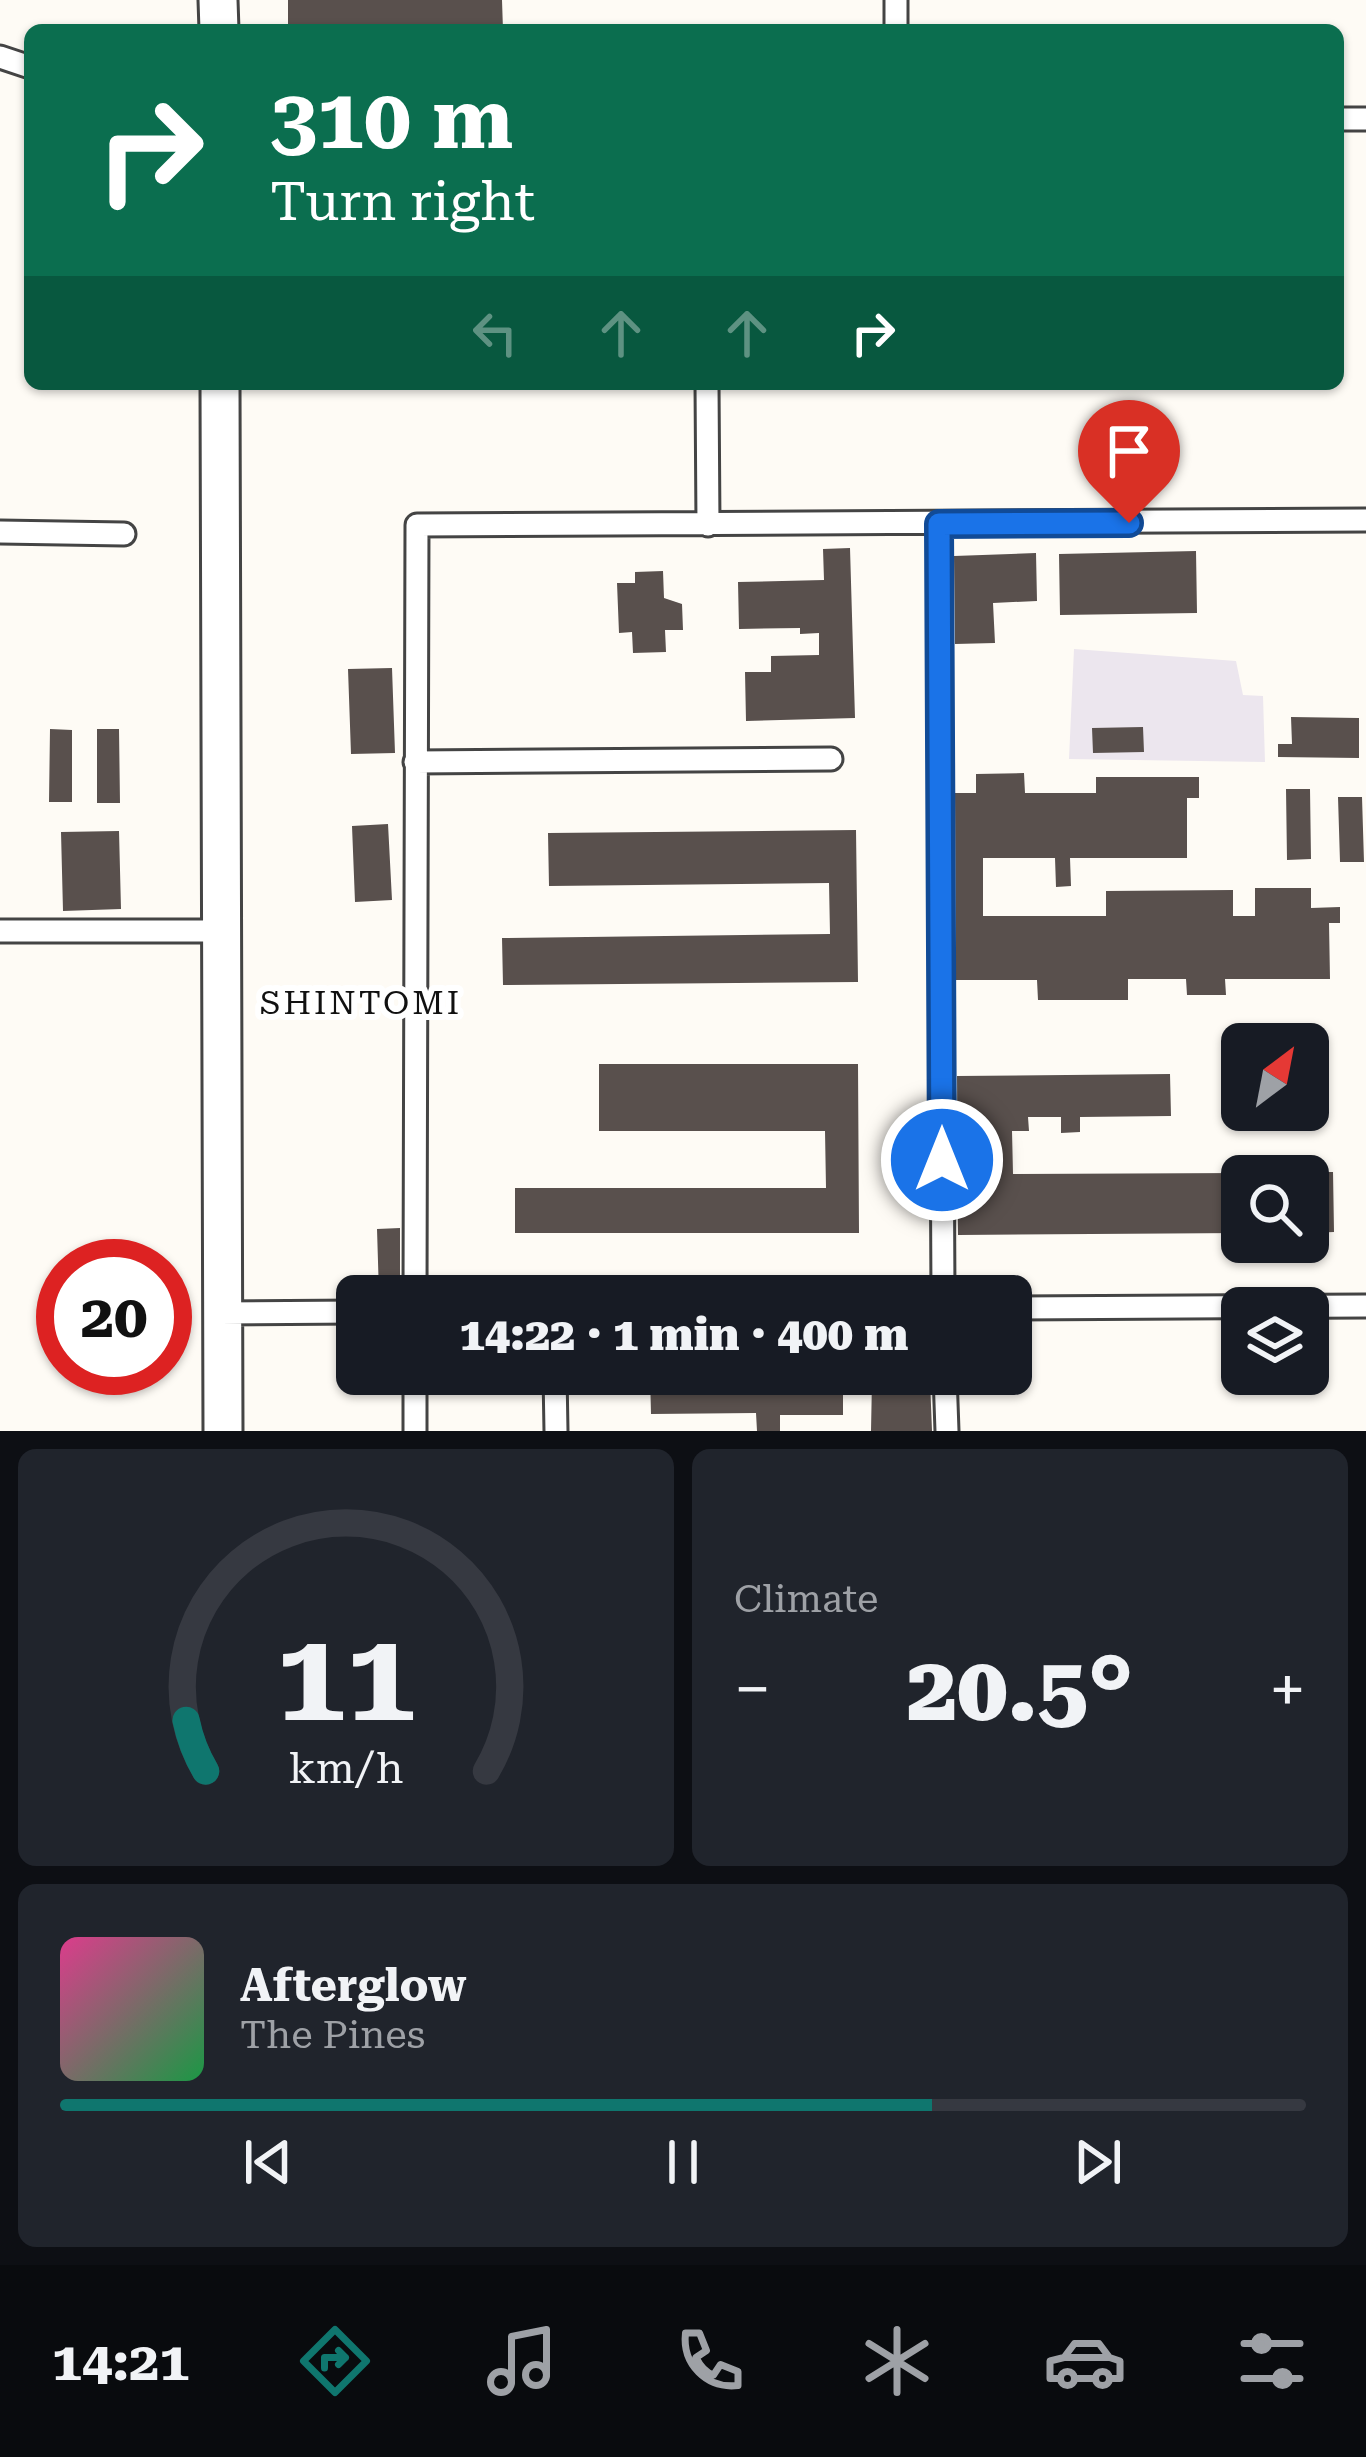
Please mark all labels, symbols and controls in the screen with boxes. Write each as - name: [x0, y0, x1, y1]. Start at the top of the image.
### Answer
- text: 310 m: [270, 70, 513, 168]
- icon: right: [72, 72, 228, 228]
- text: Turn right: [270, 170, 535, 233]
- icon: left: [462, 300, 528, 366]
- icon: ahead: [588, 300, 654, 366]
- icon: ahead: [714, 300, 780, 366]
- icon: right: [840, 300, 906, 366]
- pin: [1078, 400, 1180, 523]
- icon: arrive: [1096, 418, 1162, 484]
- district label: SHINTOMI: [260, 983, 462, 1022]
- north arrow: [1221, 1023, 1329, 1131]
- map controls: [1221, 1023, 1329, 1395]
- position arrow: [879, 1097, 1005, 1223]
- button: search: [1221, 1155, 1329, 1263]
- speed limit sign: 20: [36, 1239, 192, 1395]
- button: layers: [1221, 1287, 1329, 1395]
- text: 14:22 · 1 min · 400 m: [460, 1308, 908, 1361]
- text: Climate: [734, 1576, 878, 1622]
- text: 11: [276, 1604, 416, 1750]
- text: 20.5°: [907, 1637, 1133, 1742]
- text: −: [734, 1651, 771, 1728]
- text: +: [1269, 1651, 1306, 1728]
- text: km/h: [289, 1742, 403, 1792]
- text: Afterglow: [240, 1959, 466, 2012]
- text: The Pines: [240, 2012, 425, 2058]
- icon: previous: [235, 2129, 301, 2195]
- icon: pause: [650, 2129, 716, 2195]
- icon: next: [1065, 2129, 1131, 2195]
- icon: directions: [293, 2319, 377, 2403]
- icon: music: [480, 2319, 564, 2403]
- icon: phone: [668, 2319, 752, 2403]
- icon: climate: [855, 2319, 939, 2403]
- icon: car: [1043, 2319, 1127, 2403]
- icon: filters: [1230, 2319, 1314, 2403]
- text: 14:21: [52, 2330, 190, 2393]

